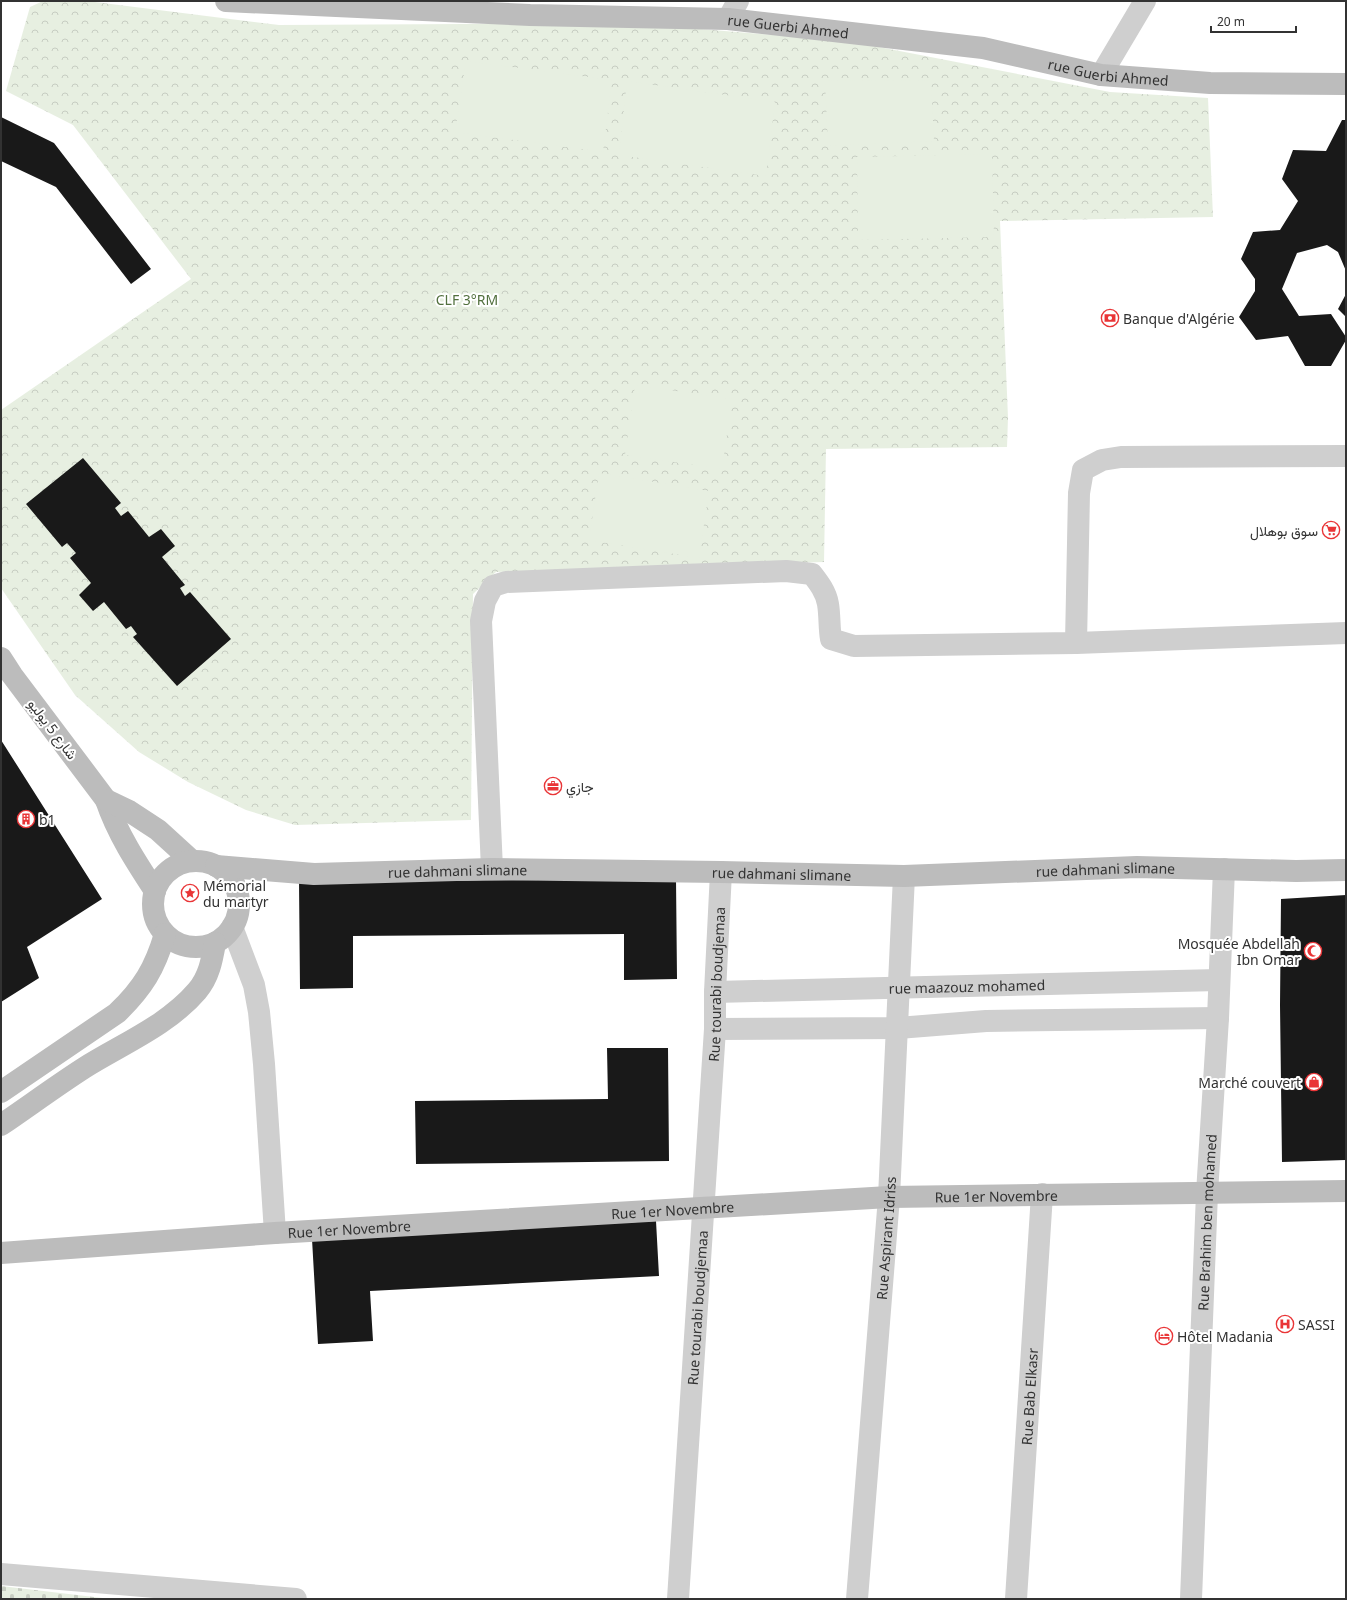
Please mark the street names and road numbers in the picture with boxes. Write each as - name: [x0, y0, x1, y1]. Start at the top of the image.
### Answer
- street label: rue Guerbi Ahmed: [727, 10, 850, 42]
- street label: rue Guerbi Ahmed: [1046, 54, 1169, 89]
- street label: شارع 5 يوليو: [22, 695, 82, 764]
- street label: rue dahmani slimane: [1035, 857, 1175, 880]
- street label: rue dahmani slimane: [388, 859, 528, 881]
- street label: rue dahmani slimane: [712, 862, 852, 884]
- street label: Rue tourabi boudjemaa: [703, 906, 729, 1062]
- street label: rue maazouz mohamed: [888, 975, 1045, 997]
- street label: Rue Brahim ben mohamed: [1193, 1133, 1220, 1311]
- street label: Rue Aspirant Idriss: [871, 1176, 899, 1301]
- street label: Rue 1er Novembre: [934, 1185, 1058, 1206]
- street label: Rue 1er Novembre: [610, 1197, 735, 1223]
- street label: Rue 1er Novembre: [287, 1216, 411, 1242]
- street label: Rue tourabi boudjemaa: [682, 1230, 711, 1386]
- street label: Rue Bab Elkasr: [1016, 1347, 1042, 1446]

